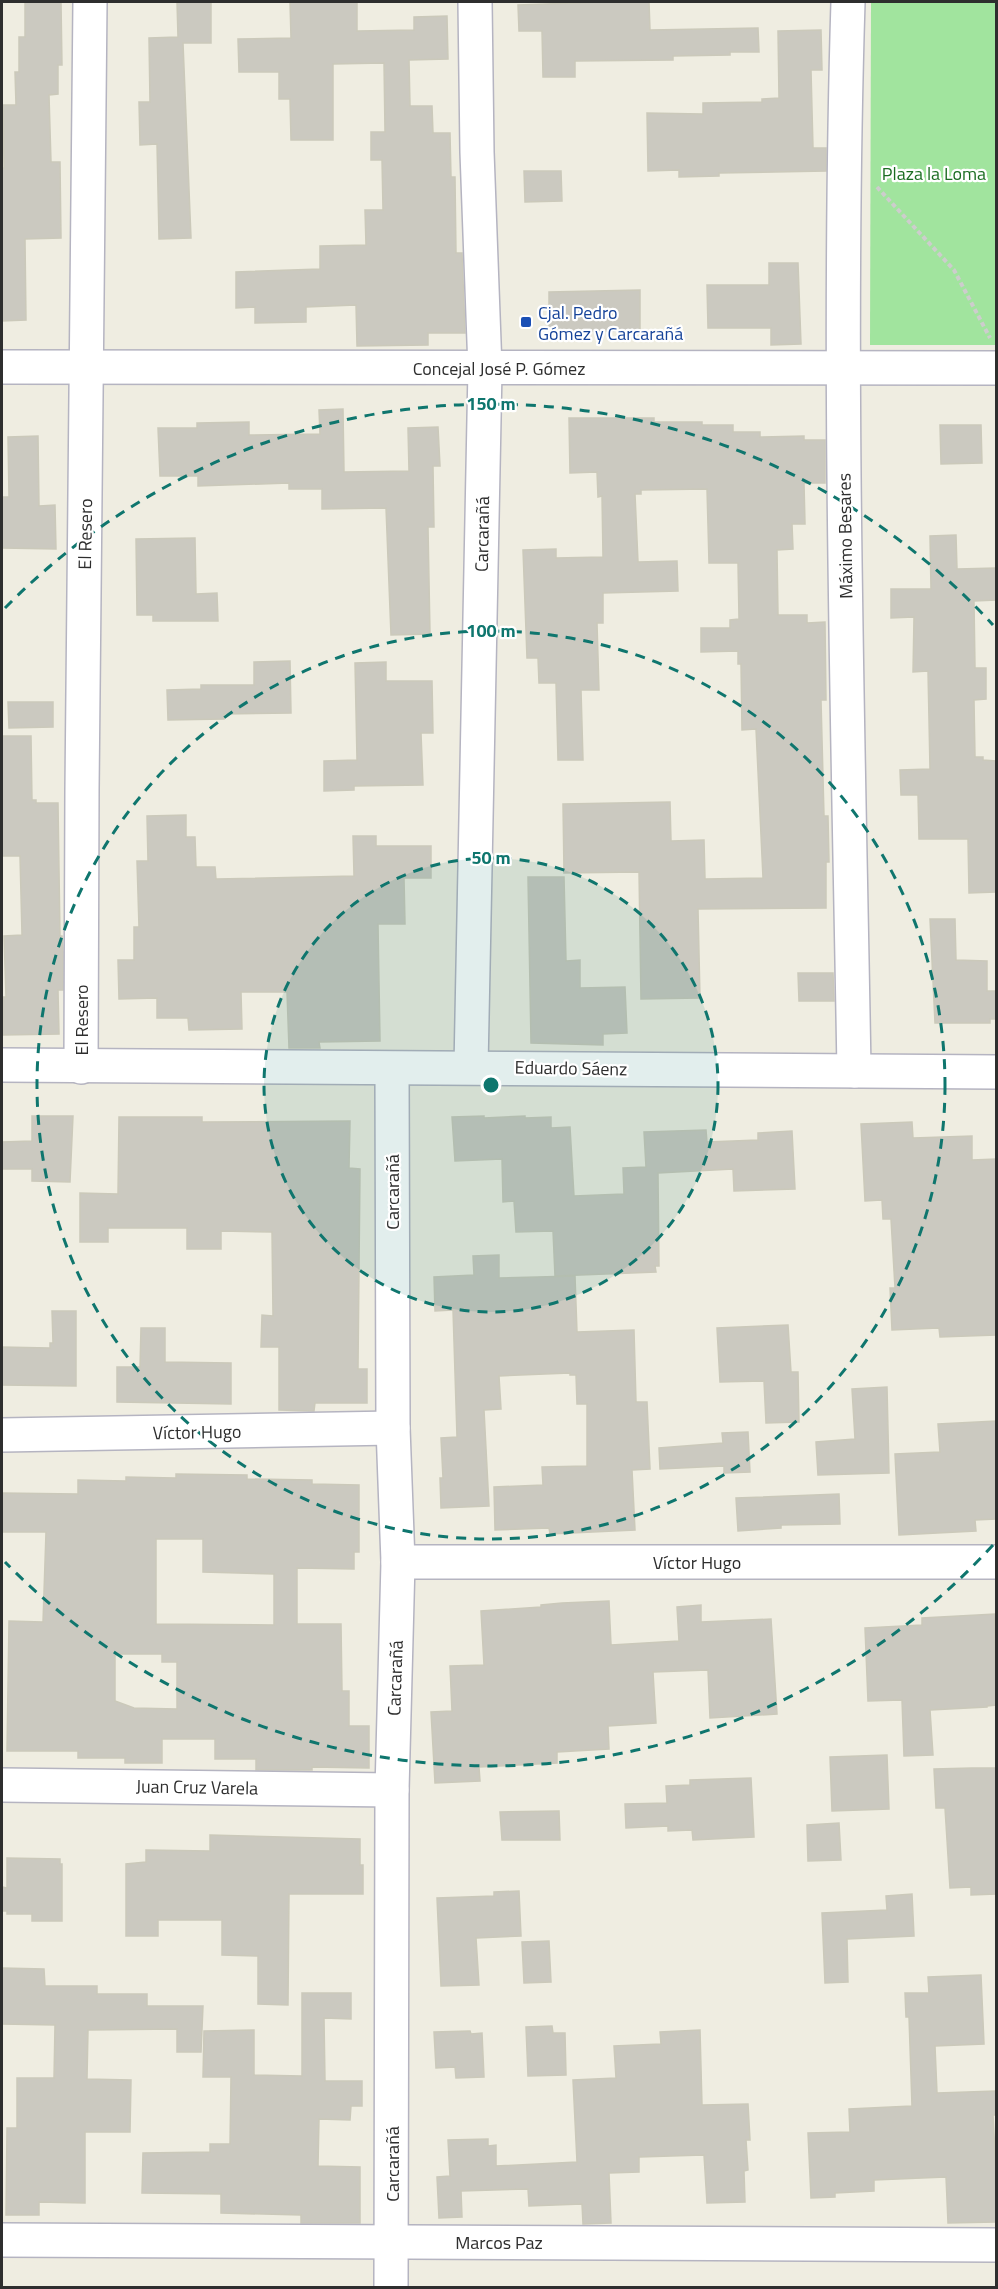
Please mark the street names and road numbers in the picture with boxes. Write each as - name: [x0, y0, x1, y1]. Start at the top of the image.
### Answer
- street label: Concejal José P. Gómez: [413, 355, 585, 382]
- street label: Máximo Besares: [830, 473, 860, 599]
- street label: Carcarañá: [468, 496, 496, 572]
- street label: El Resero: [71, 498, 99, 570]
- street label: El Resero: [68, 984, 95, 1056]
- street label: Eduardo Sáenz: [514, 1054, 628, 1082]
- street label: Carcarañá: [379, 1154, 406, 1230]
- street label: Víctor Hugo: [152, 1418, 242, 1446]
- street label: Víctor Hugo: [653, 1549, 741, 1576]
- street label: Carcarañá: [380, 1640, 410, 1716]
- street label: Juan Cruz Varela: [136, 1772, 258, 1802]
- street label: Carcarañá: [379, 2126, 406, 2202]
- street label: Marcos Paz: [455, 2229, 543, 2256]

